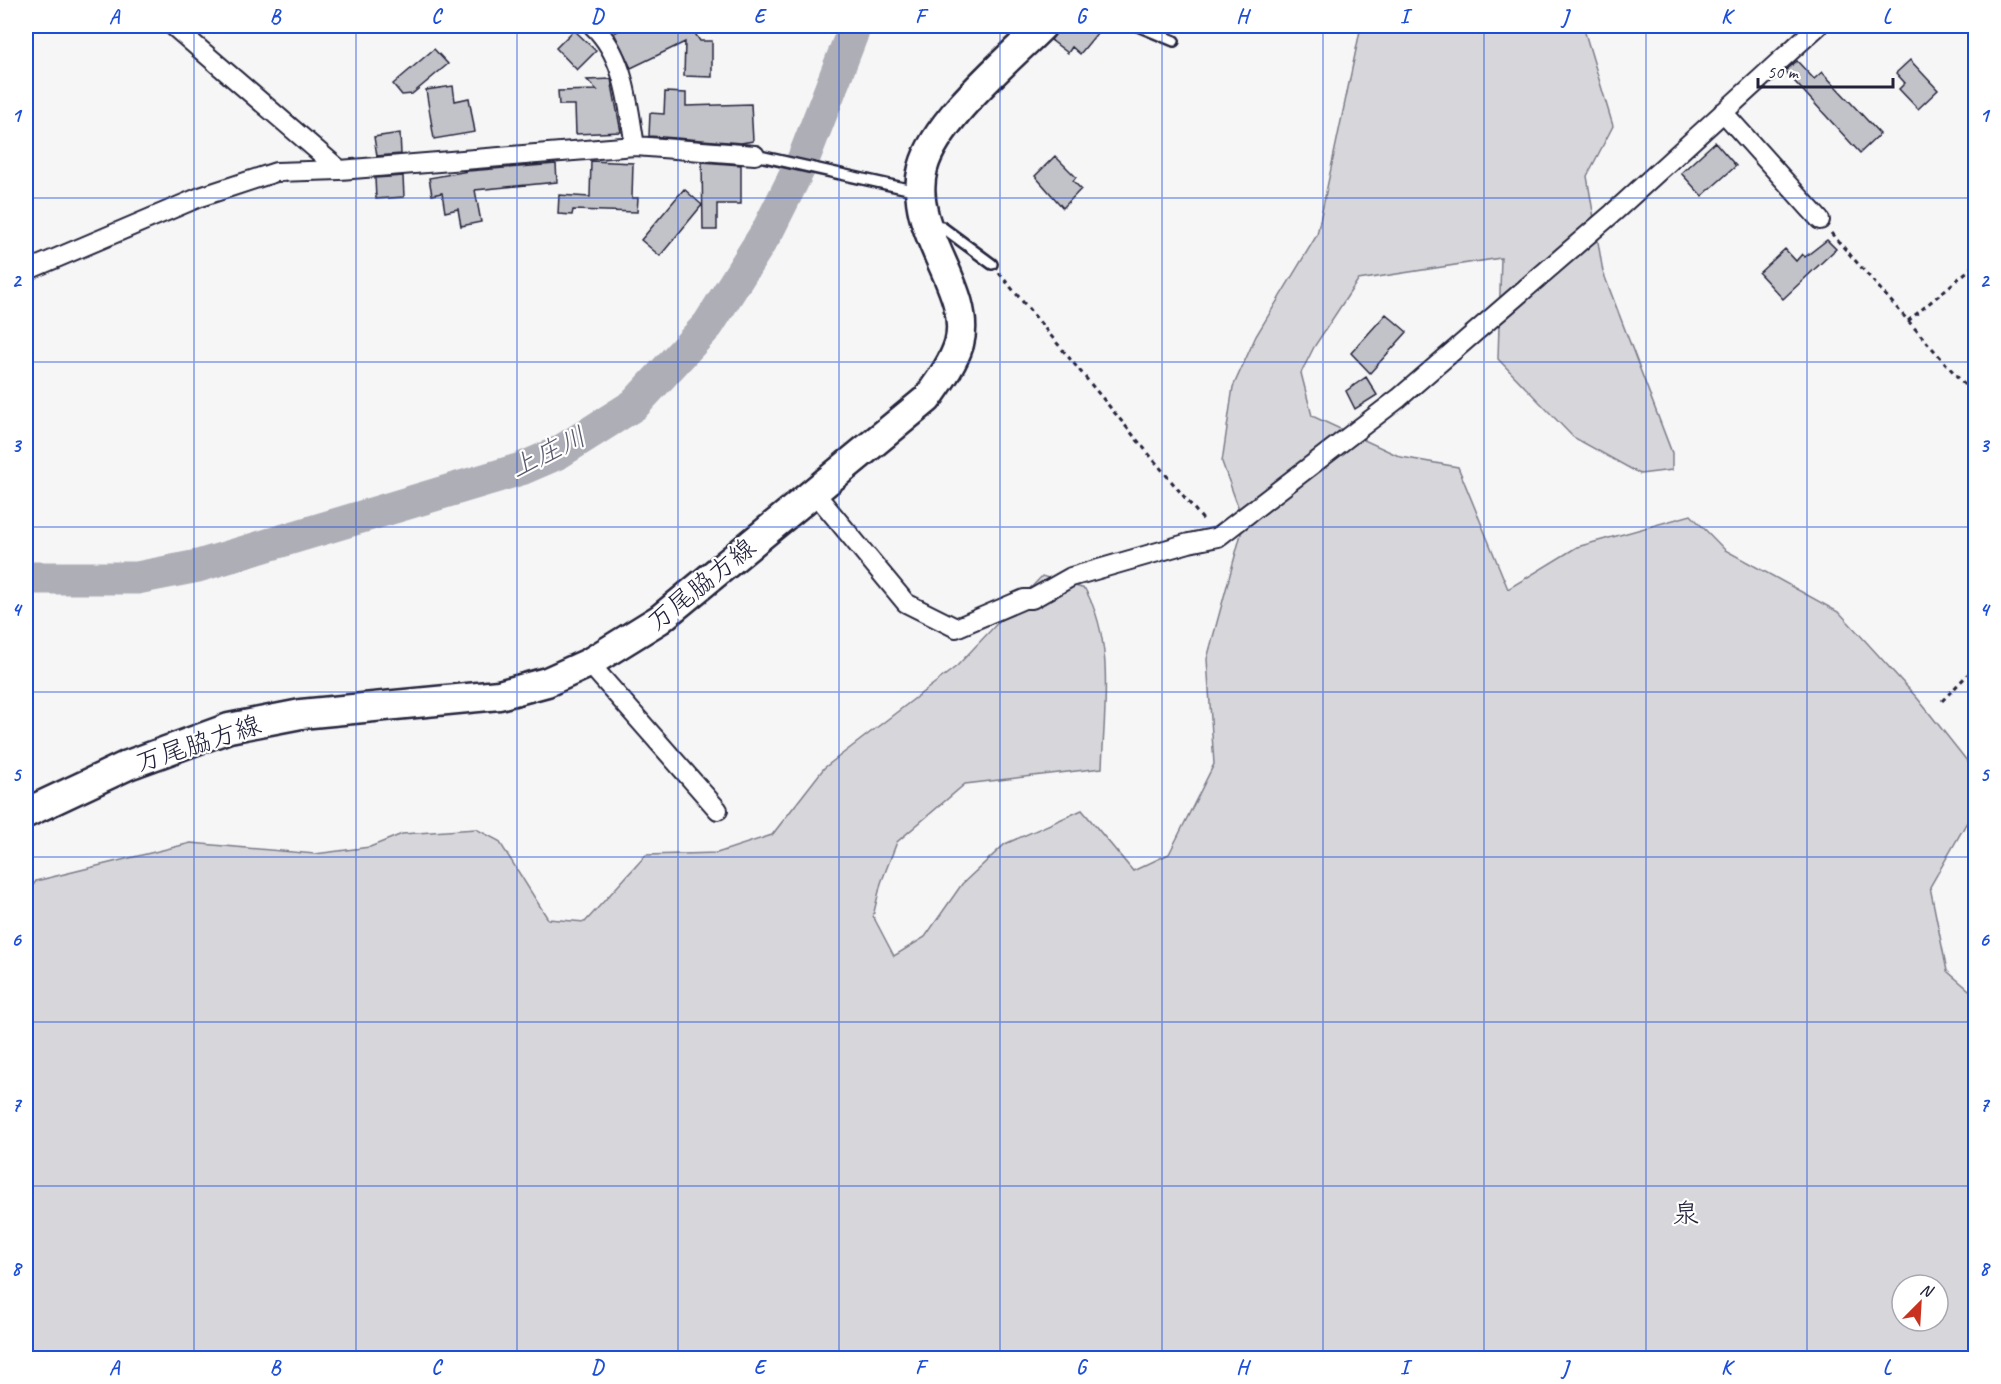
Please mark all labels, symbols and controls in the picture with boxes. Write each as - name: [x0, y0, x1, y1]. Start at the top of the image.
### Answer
- text: A: [109, 4, 121, 29]
- text: B: [270, 4, 282, 29]
- text: C: [431, 4, 443, 29]
- text: D: [591, 4, 605, 29]
- text: E: [754, 4, 768, 29]
- text: F: [915, 4, 929, 29]
- text: G: [1076, 4, 1089, 29]
- text: H: [1236, 4, 1251, 29]
- text: I: [1400, 4, 1413, 29]
- text: J: [1560, 4, 1572, 29]
- text: K: [1721, 4, 1735, 29]
- text: L: [1883, 4, 1893, 29]
- scale bar: [1758, 51, 1893, 89]
- text: 50 m: [1767, 61, 1800, 83]
- text: 1: [12, 103, 23, 128]
- text: 1: [1980, 103, 1991, 128]
- text: 2: [12, 268, 23, 293]
- text: 2: [1980, 268, 1991, 293]
- water label: 上庄川: [504, 419, 592, 485]
- text: 3: [12, 433, 23, 458]
- text: 3: [1980, 433, 1991, 458]
- street label: 万尾脇方線: [640, 531, 762, 638]
- text: 4: [12, 597, 24, 622]
- text: 4: [1980, 597, 1992, 622]
- street label: 万尾脇方線: [131, 708, 265, 779]
- text: 5: [12, 762, 23, 787]
- text: 5: [1980, 762, 1991, 787]
- text: 6: [11, 927, 22, 952]
- text: 6: [1979, 927, 1990, 952]
- text: 7: [12, 1092, 23, 1117]
- text: 7: [1980, 1092, 1991, 1117]
- district label: 泉: [1673, 1196, 1700, 1230]
- text: 8: [12, 1256, 24, 1281]
- text: 8: [1980, 1256, 1992, 1281]
- north arrow: [1890, 1273, 1950, 1333]
- text: N: [1917, 1279, 1937, 1303]
- text: A: [109, 1355, 121, 1380]
- text: B: [270, 1355, 282, 1380]
- text: C: [431, 1355, 443, 1380]
- text: D: [591, 1355, 605, 1380]
- text: E: [754, 1355, 768, 1380]
- text: F: [915, 1355, 929, 1380]
- text: G: [1076, 1355, 1089, 1380]
- text: H: [1236, 1355, 1251, 1380]
- text: I: [1400, 1355, 1413, 1380]
- text: J: [1560, 1355, 1572, 1380]
- text: K: [1721, 1355, 1735, 1380]
- text: L: [1883, 1355, 1893, 1380]

